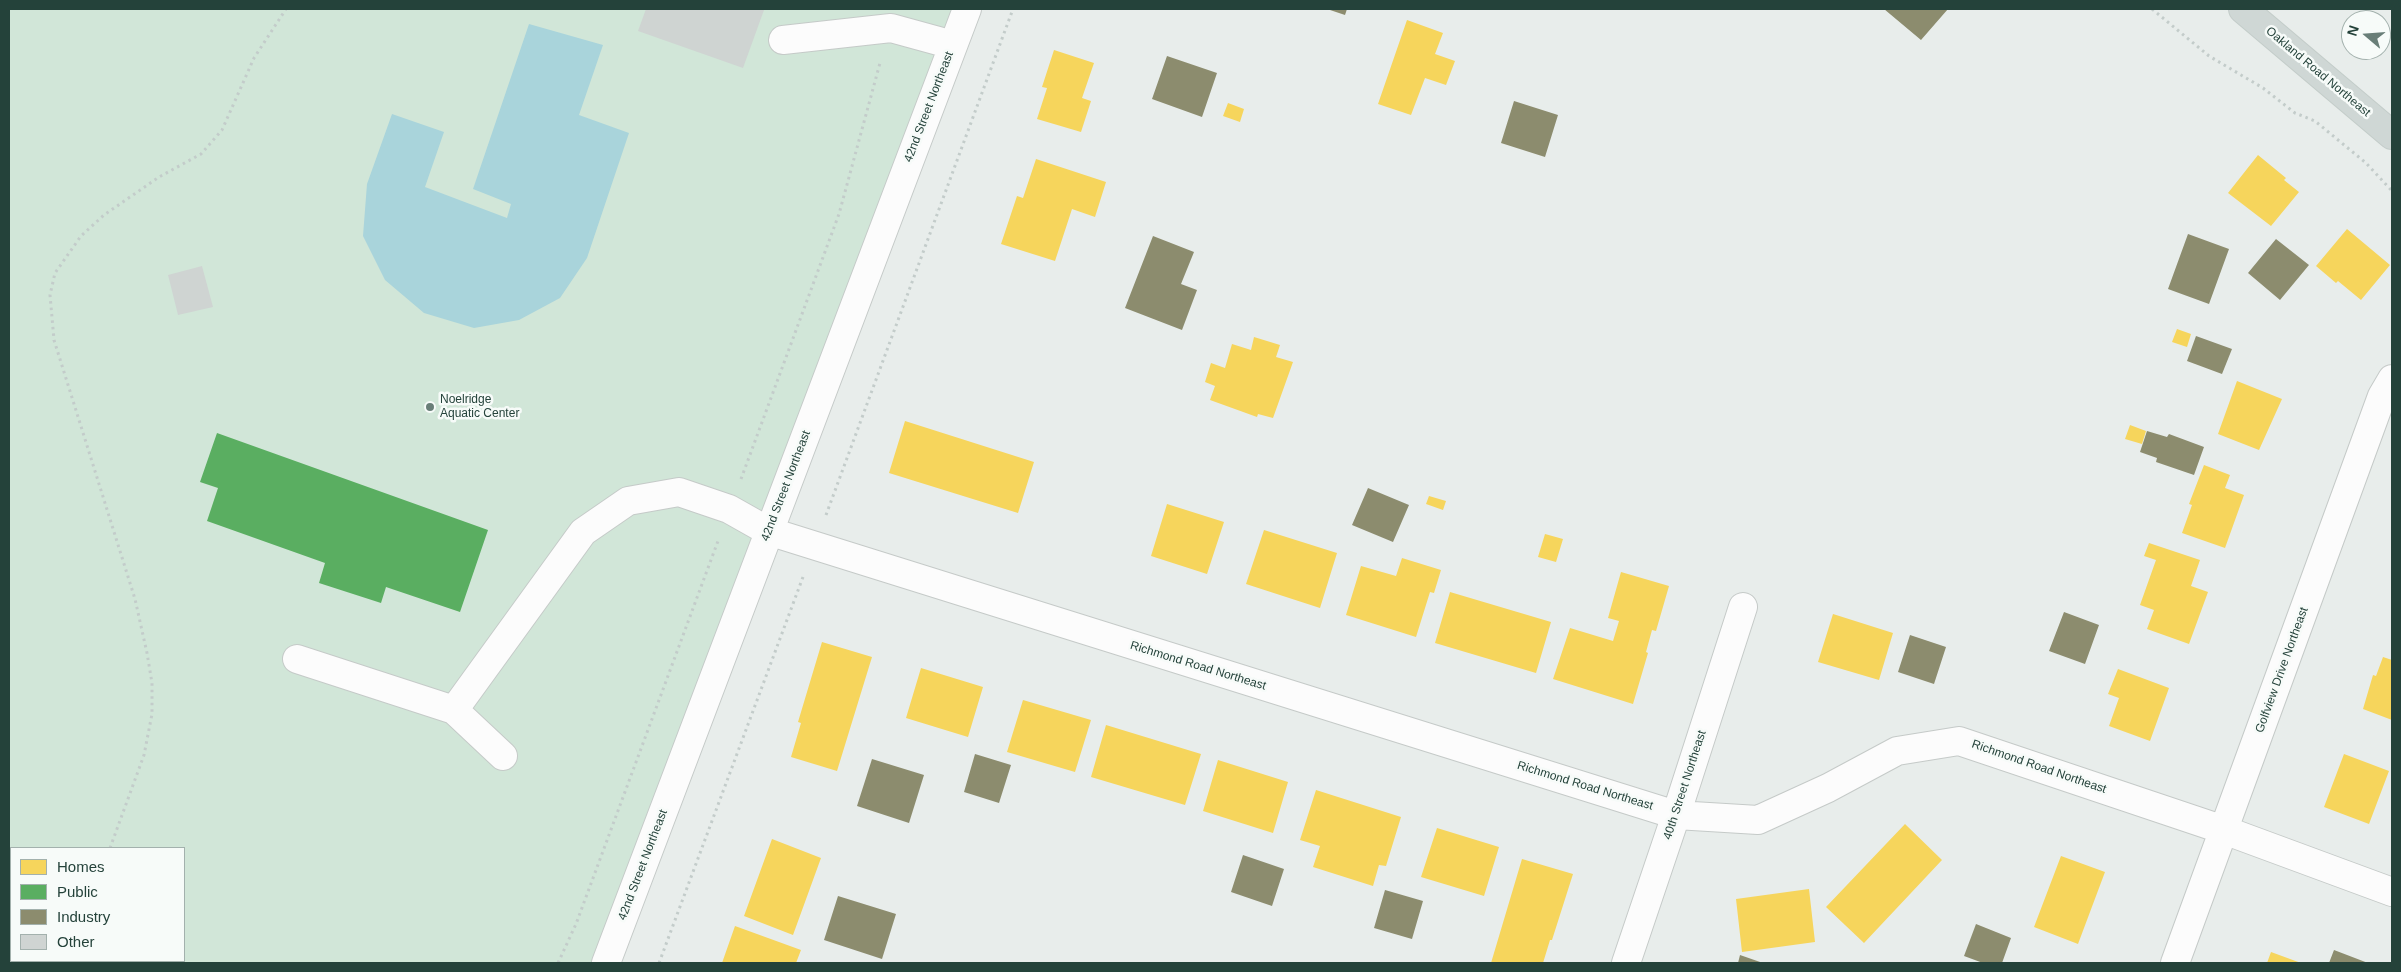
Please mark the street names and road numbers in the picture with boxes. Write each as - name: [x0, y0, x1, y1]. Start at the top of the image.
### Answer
- street label: Oakland Road Northeast: [2263, 24, 2373, 120]
- street label: 42nd Street Northeast: [901, 50, 957, 164]
- street label: 42nd Street Northeast: [758, 429, 814, 543]
- street label: Golfview Drive Northeast: [2253, 605, 2311, 735]
- street label: Richmond Road Northeast: [1128, 638, 1268, 694]
- street label: 40th Street Northeast: [1661, 729, 1709, 841]
- street label: Richmond Road Northeast: [1970, 737, 2108, 797]
- street label: Richmond Road Northeast: [1515, 758, 1655, 814]
- street label: 42nd Street Northeast: [615, 808, 671, 922]

